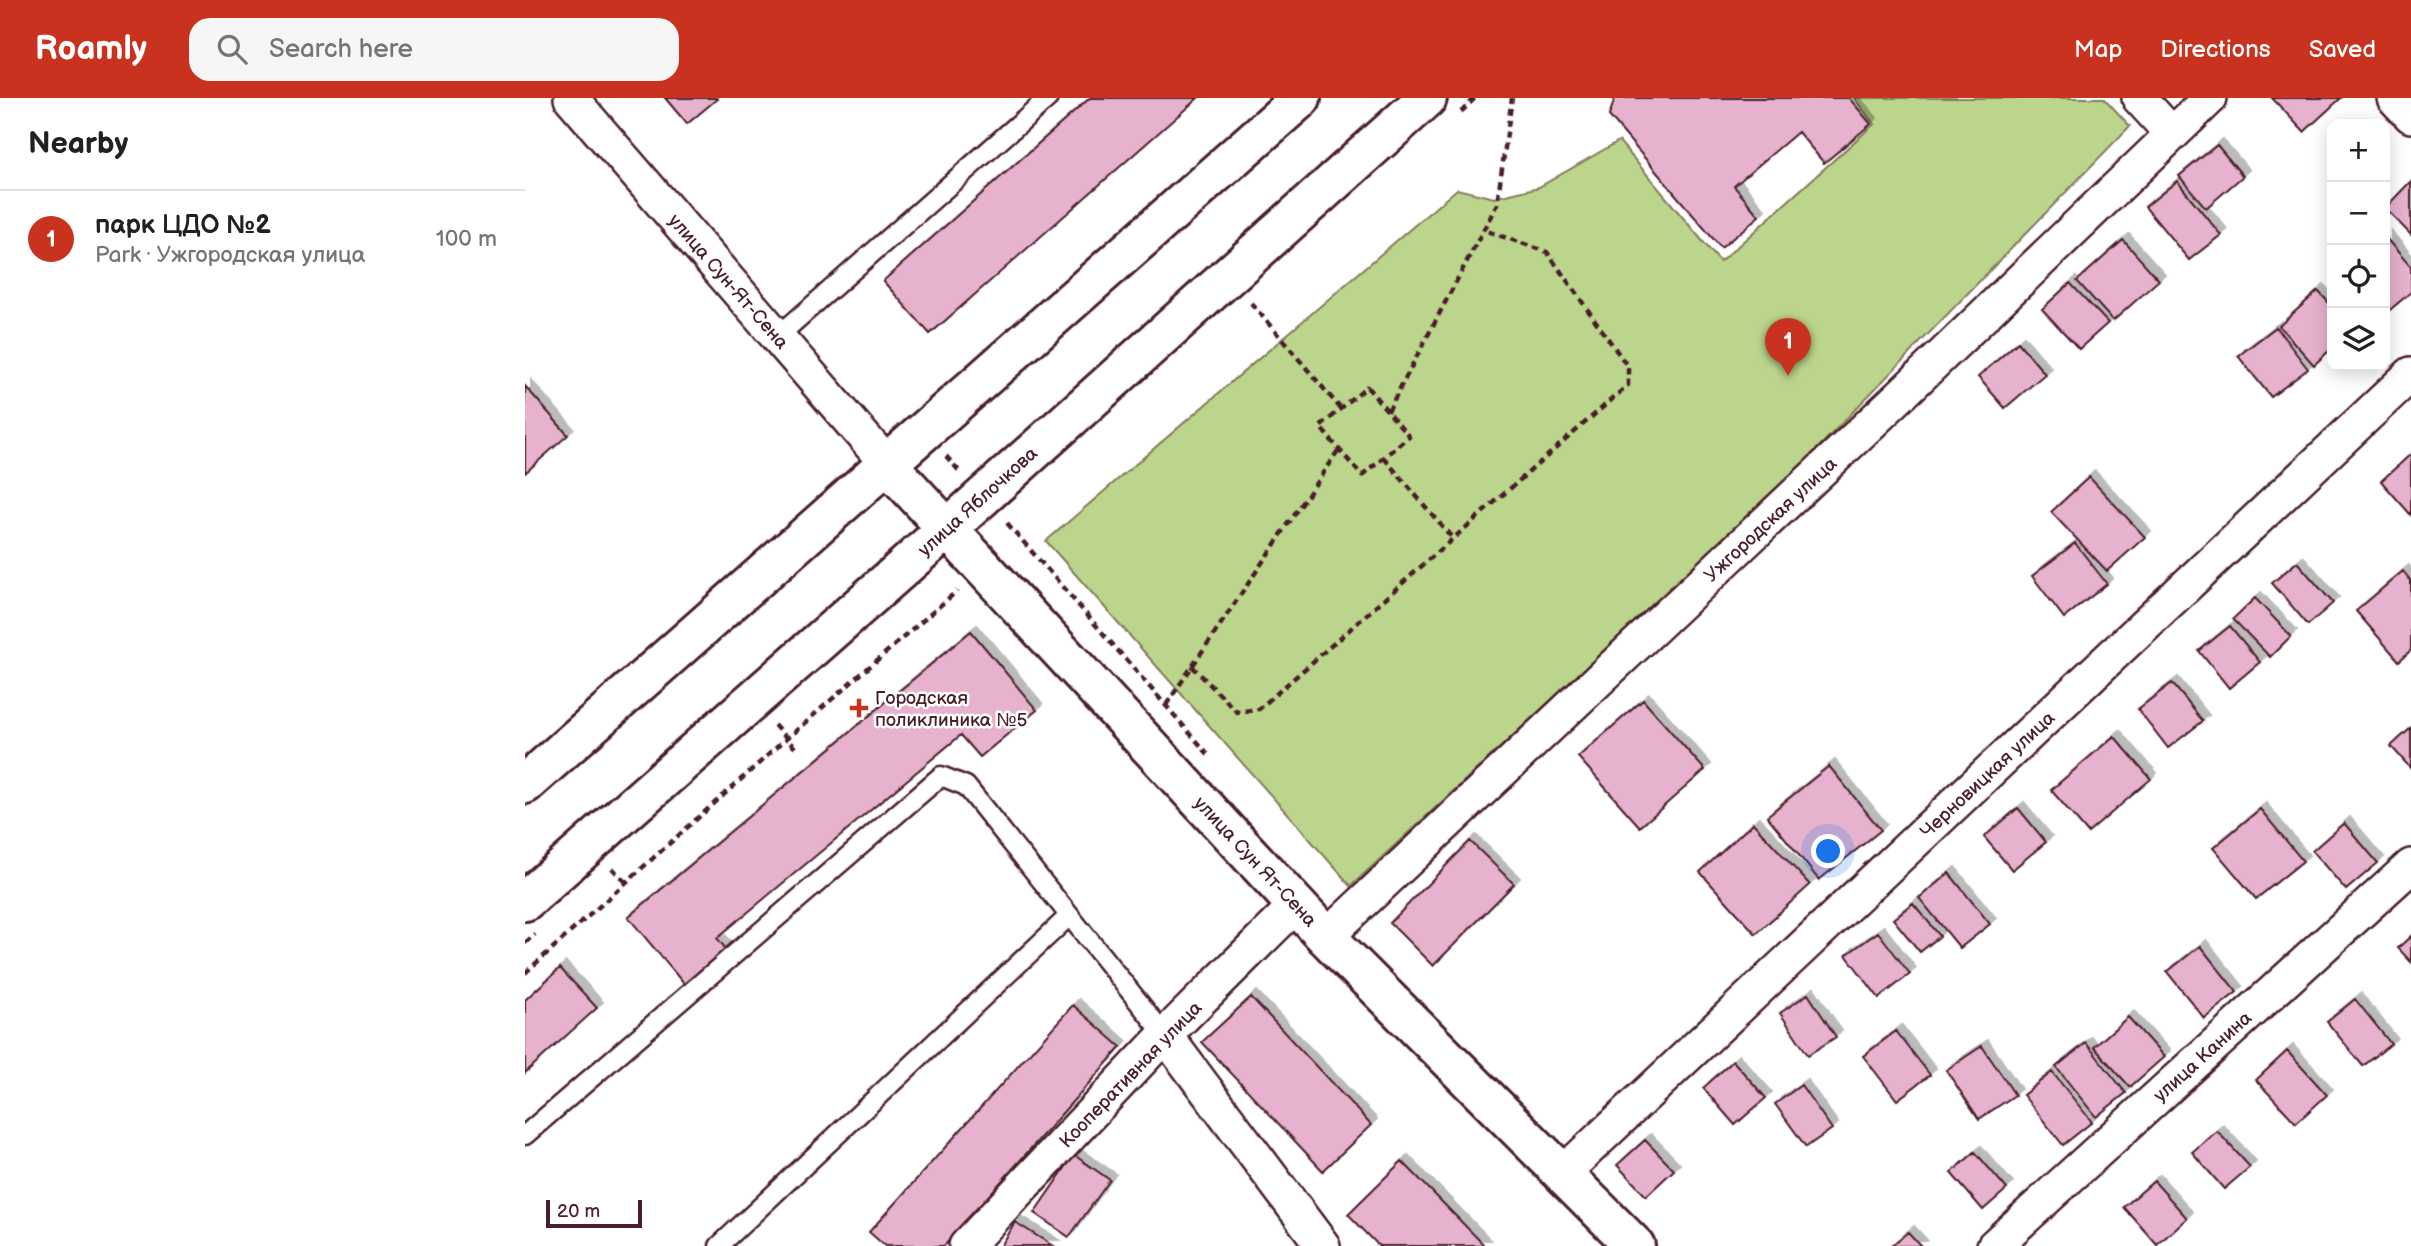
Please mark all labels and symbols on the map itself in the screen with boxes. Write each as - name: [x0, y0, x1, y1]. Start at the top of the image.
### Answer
- street label: улица Сун-Ят-Сена: [663, 210, 793, 354]
- pin: 1: [1765, 318, 1811, 376]
- street label: улица Яблочкова: [914, 442, 1042, 562]
- street label: Ужгородская улица: [1700, 453, 1842, 587]
- place label: Городская поликлиника №5: [875, 687, 1028, 732]
- marker: Городская поликлиника №5: [849, 698, 869, 718]
- street label: Черновицкая улица: [1916, 707, 2060, 843]
- street label: улица Сун Ят-Сена: [1189, 792, 1321, 932]
- your location: [1811, 834, 1845, 868]
- street label: Кооперативная улица: [1055, 997, 1207, 1153]
- street label: улица Канина: [2149, 1007, 2257, 1107]
- scale bar: [546, 1197, 642, 1229]

